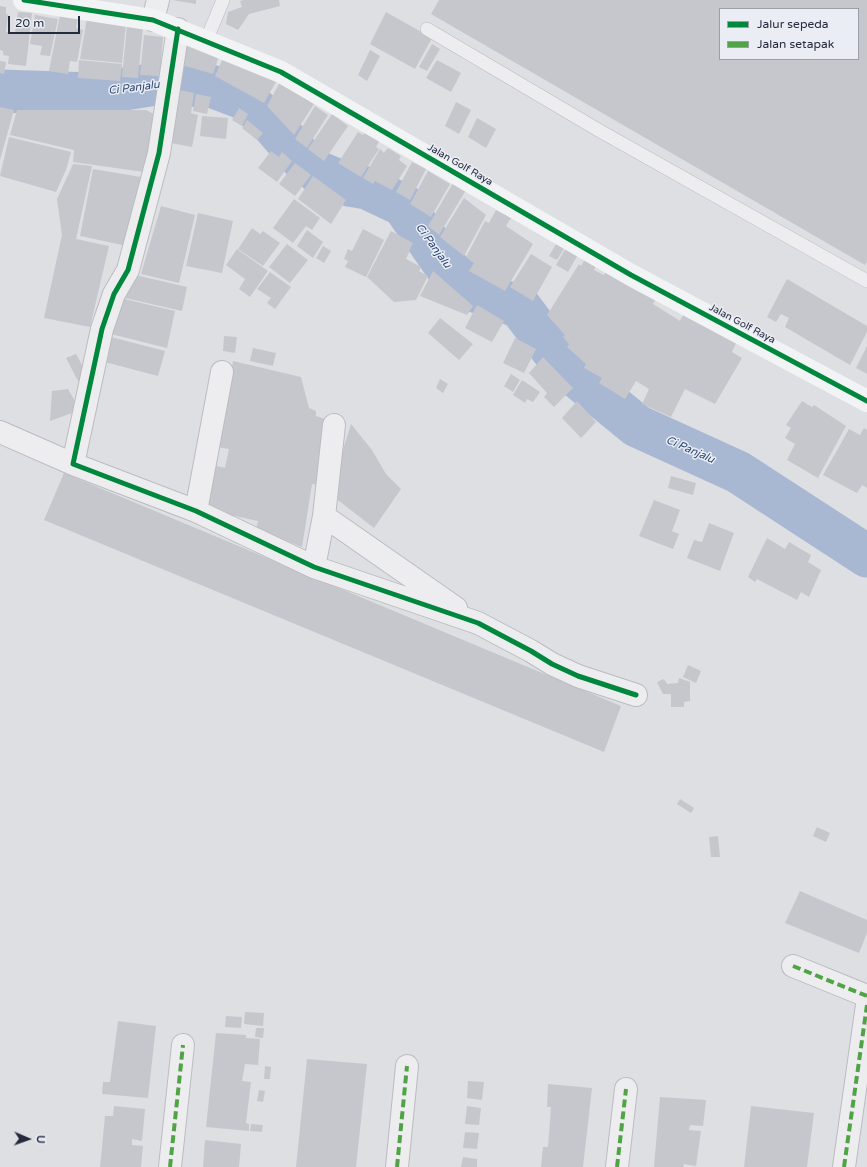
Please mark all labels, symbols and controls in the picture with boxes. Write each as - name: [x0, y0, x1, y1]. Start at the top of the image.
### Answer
- scale bar: [10, 8, 82, 34]
- legend: [719, 8, 859, 60]
- text: 20 m: [15, 16, 44, 30]
- text: Jalur sepeda: [757, 17, 829, 31]
- text: Jalan setapak: [757, 37, 834, 51]
- water label: Ci Panjalu: [108, 78, 160, 98]
- street label: Jalan Golf Raya: [425, 141, 495, 189]
- water label: Ci Panjalu: [412, 221, 454, 271]
- street label: Jalan Golf Raya: [707, 302, 777, 346]
- water label: Ci Panjalu: [664, 433, 716, 467]
- north arrow: [8, 1119, 48, 1159]
- text: U: [34, 1135, 47, 1144]

